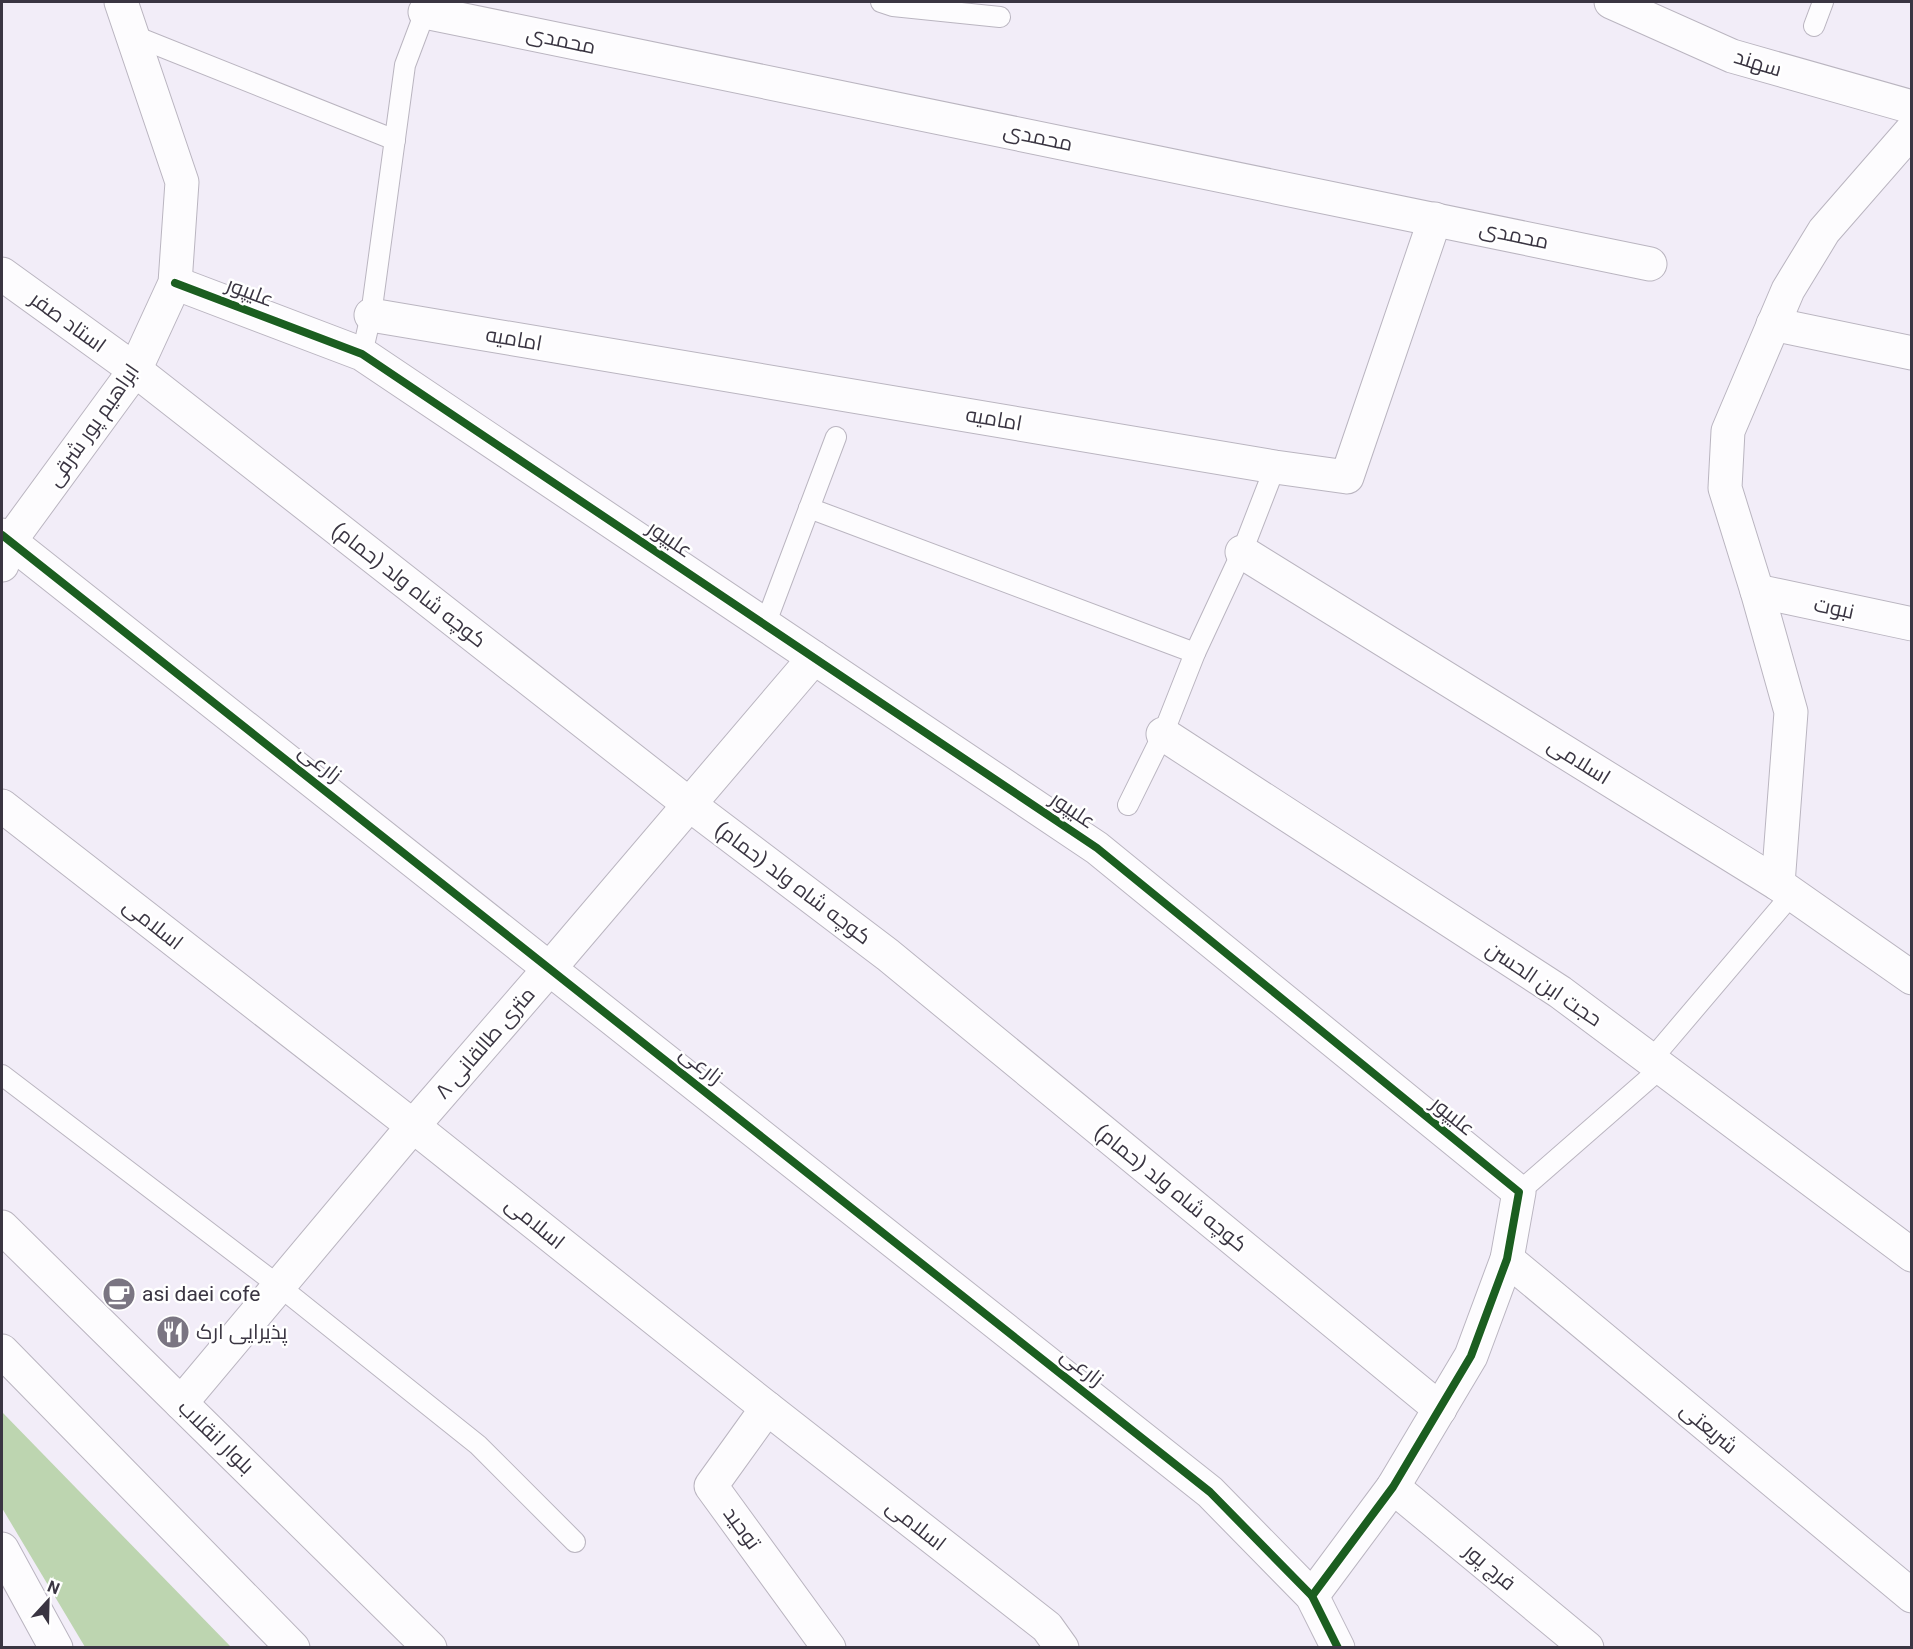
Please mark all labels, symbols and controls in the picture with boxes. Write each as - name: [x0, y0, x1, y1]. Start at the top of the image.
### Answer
- street label: محمدی: [524, 21, 598, 60]
- street label: سهند: [1731, 44, 1785, 83]
- street label: محمدی: [1001, 118, 1075, 157]
- street label: محمدی: [1477, 216, 1551, 255]
- street label: علیپور: [222, 272, 277, 313]
- street label: استاد صفر: [25, 286, 111, 357]
- street label: امامیه: [484, 322, 544, 356]
- street label: ابراهیم پور شرقی: [42, 359, 146, 492]
- street label: امامیه: [964, 402, 1024, 436]
- street label: علیپور: [642, 515, 697, 563]
- street label: کوچه شاه ولد (حمام): [326, 517, 491, 654]
- street label: نبوت: [1812, 592, 1856, 624]
- street label: اسلامی: [1543, 732, 1615, 790]
- street label: زارعی: [293, 739, 346, 788]
- street label: علیپور: [1045, 786, 1100, 834]
- street label: کوچه شاه ولد (حمام): [709, 817, 876, 951]
- street label: اسلامی: [118, 893, 188, 956]
- street label: حجت ابن الحسن: [1481, 937, 1606, 1032]
- street label: ۸ متری طالقانی: [430, 982, 541, 1104]
- street label: زارعی: [674, 1041, 727, 1090]
- street label: علیپور: [1425, 1091, 1480, 1141]
- street label: کوچه شاه ولد (حمام): [1089, 1119, 1252, 1258]
- street label: اسلامی: [500, 1192, 569, 1255]
- cafe icon: asi daei cofe: [101, 1276, 137, 1312]
- place label: asi daei cofe: [142, 1282, 260, 1306]
- restaurant icon: پذیرایی ارک: [155, 1314, 191, 1350]
- place label: پذیرایی ارک: [196, 1320, 288, 1346]
- street label: زارعی: [1055, 1343, 1108, 1392]
- street label: بلوار انقلاب: [173, 1395, 259, 1479]
- street label: شریعتی: [1675, 1397, 1742, 1459]
- street label: اسلامی: [881, 1494, 951, 1557]
- street label: توحید: [719, 1502, 766, 1554]
- street label: فرج پور: [1457, 1538, 1521, 1597]
- north arrow: [18, 1571, 78, 1631]
- text: N: [45, 1577, 62, 1598]

